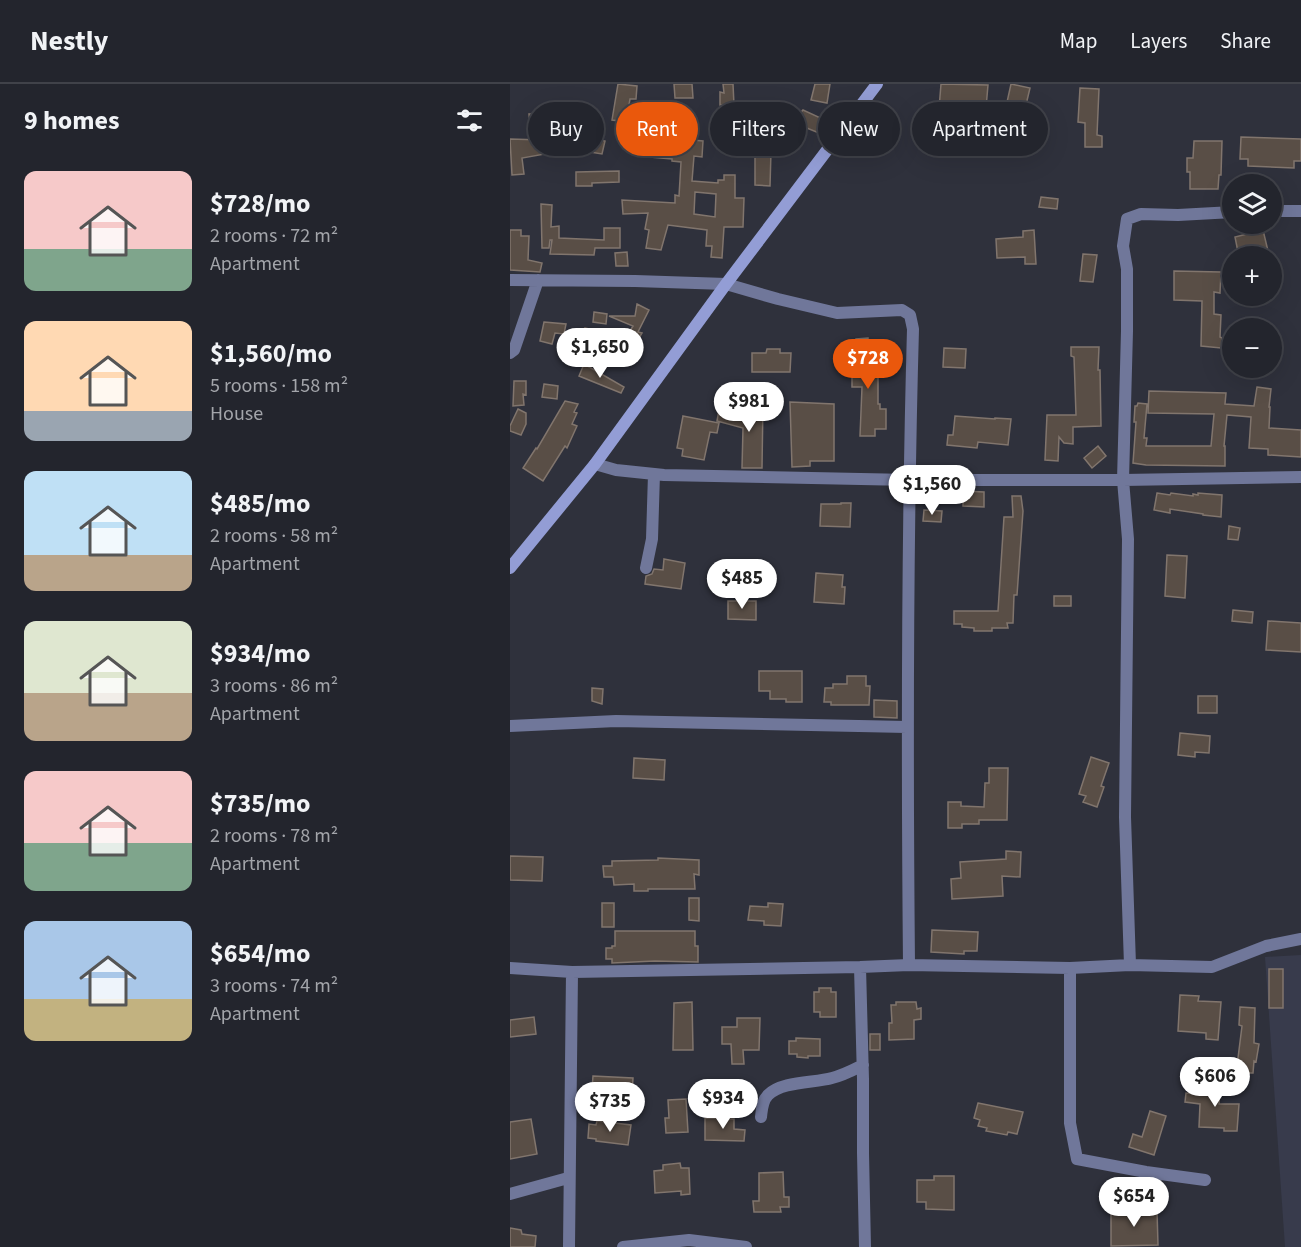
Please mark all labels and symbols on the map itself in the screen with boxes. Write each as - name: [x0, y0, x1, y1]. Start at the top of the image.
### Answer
- pin: $1,650: [551, 328, 649, 379]
- pin: $728: [832, 339, 904, 390]
- pin: $981: [713, 382, 785, 433]
- pin: $1,560: [883, 465, 981, 516]
- pin: $485: [706, 559, 778, 610]
- pin: $606: [1179, 1057, 1251, 1108]
- pin: $934: [687, 1079, 759, 1130]
- pin: $735: [574, 1082, 646, 1133]
- pin: $654: [1098, 1177, 1170, 1228]

